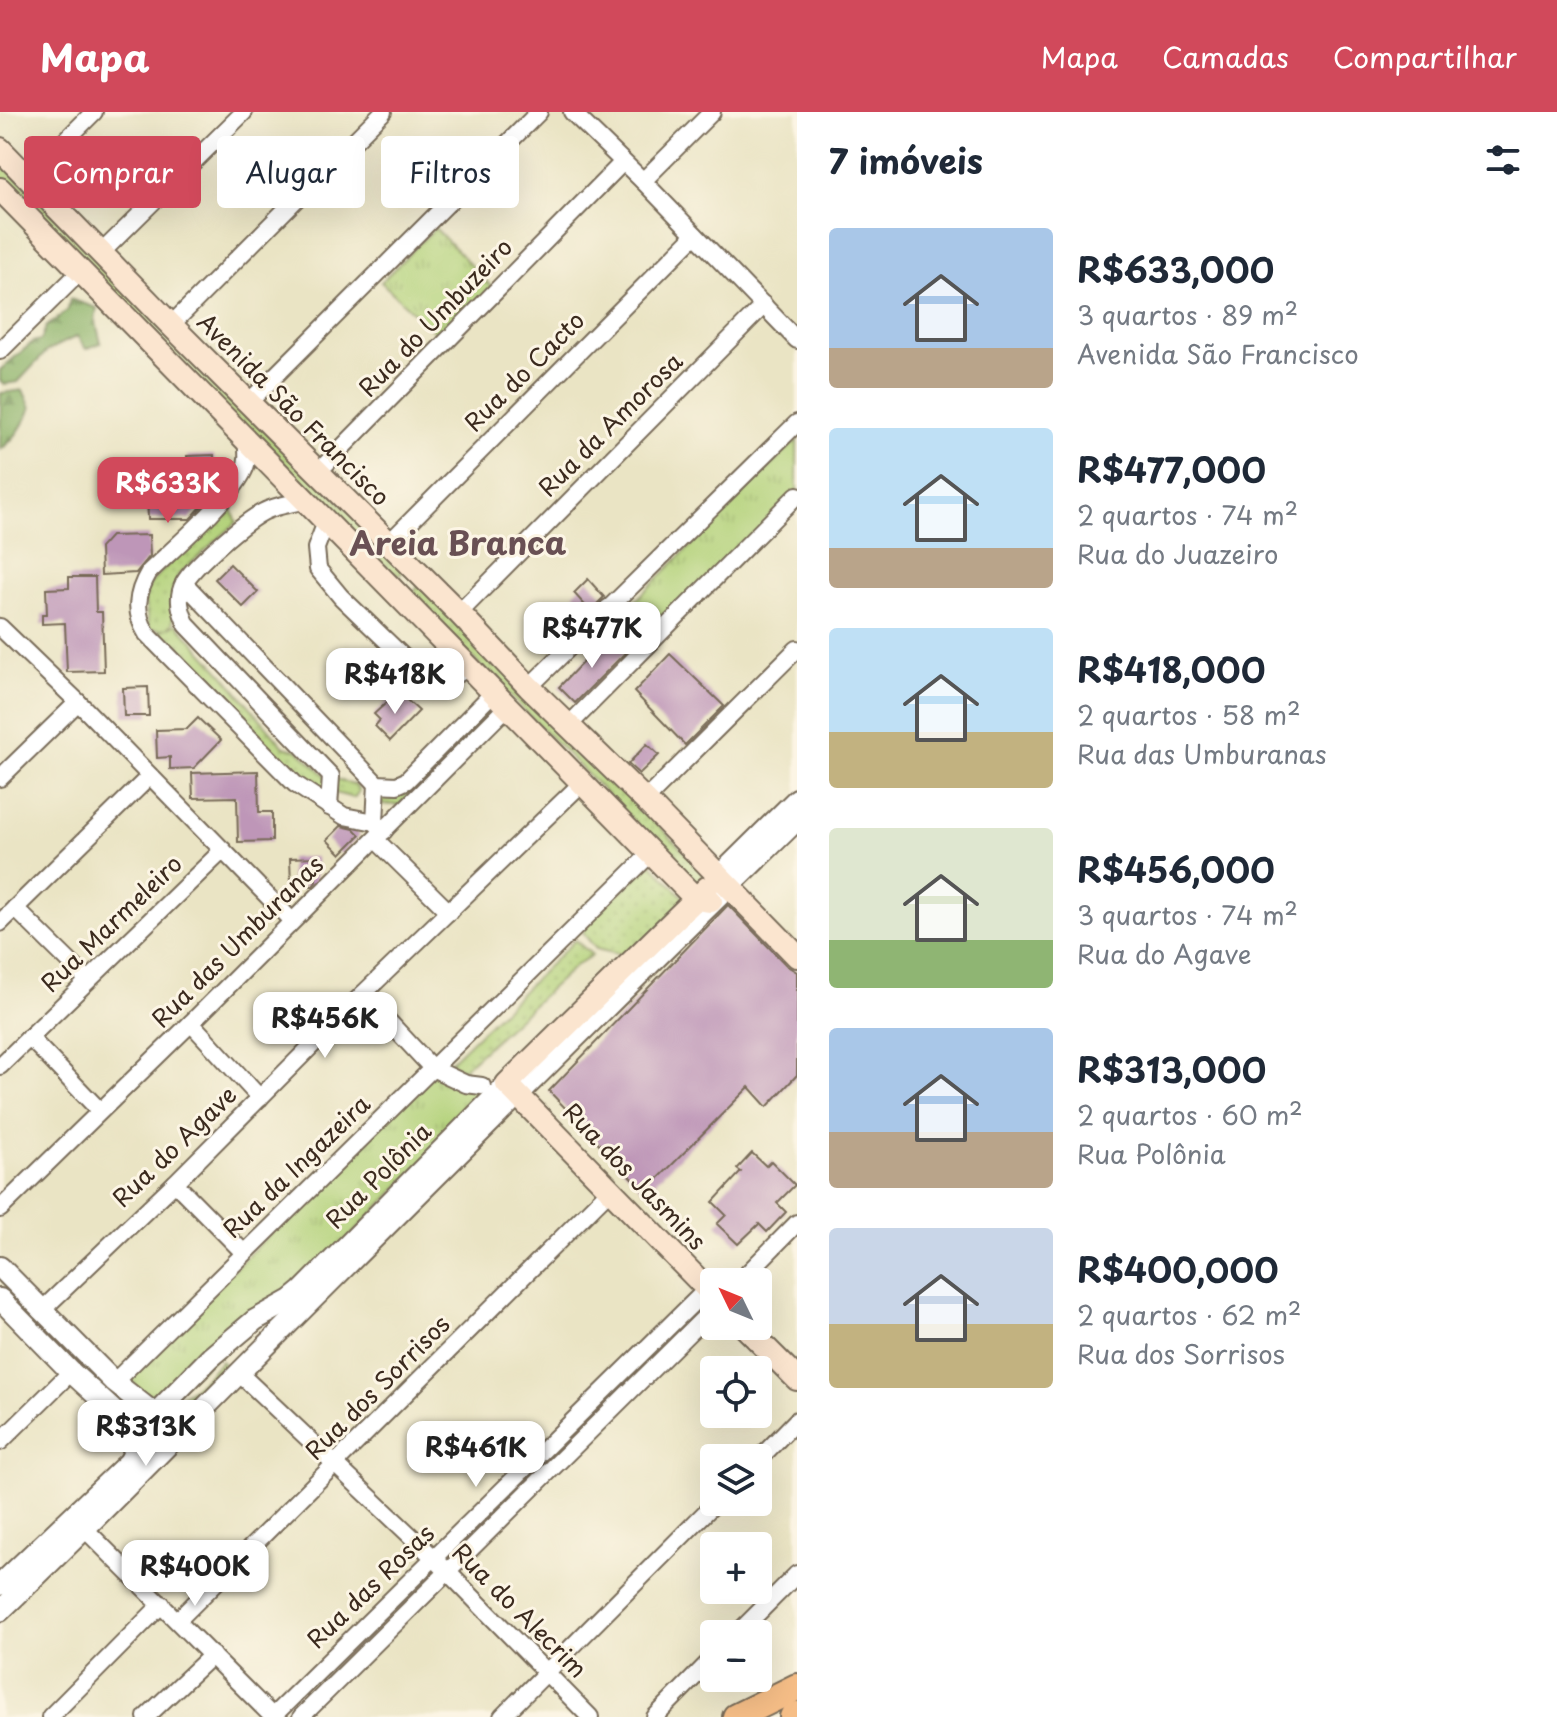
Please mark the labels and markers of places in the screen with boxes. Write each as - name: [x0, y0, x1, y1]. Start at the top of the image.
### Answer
- pin: R$633K: [103, 457, 233, 525]
- pin: R$477K: [527, 602, 657, 670]
- pin: R$418K: [330, 648, 460, 716]
- pin: R$456K: [260, 992, 390, 1060]
- pin: R$313K: [81, 1400, 211, 1468]
- pin: R$461K: [411, 1421, 541, 1489]
- pin: R$400K: [130, 1540, 260, 1608]

